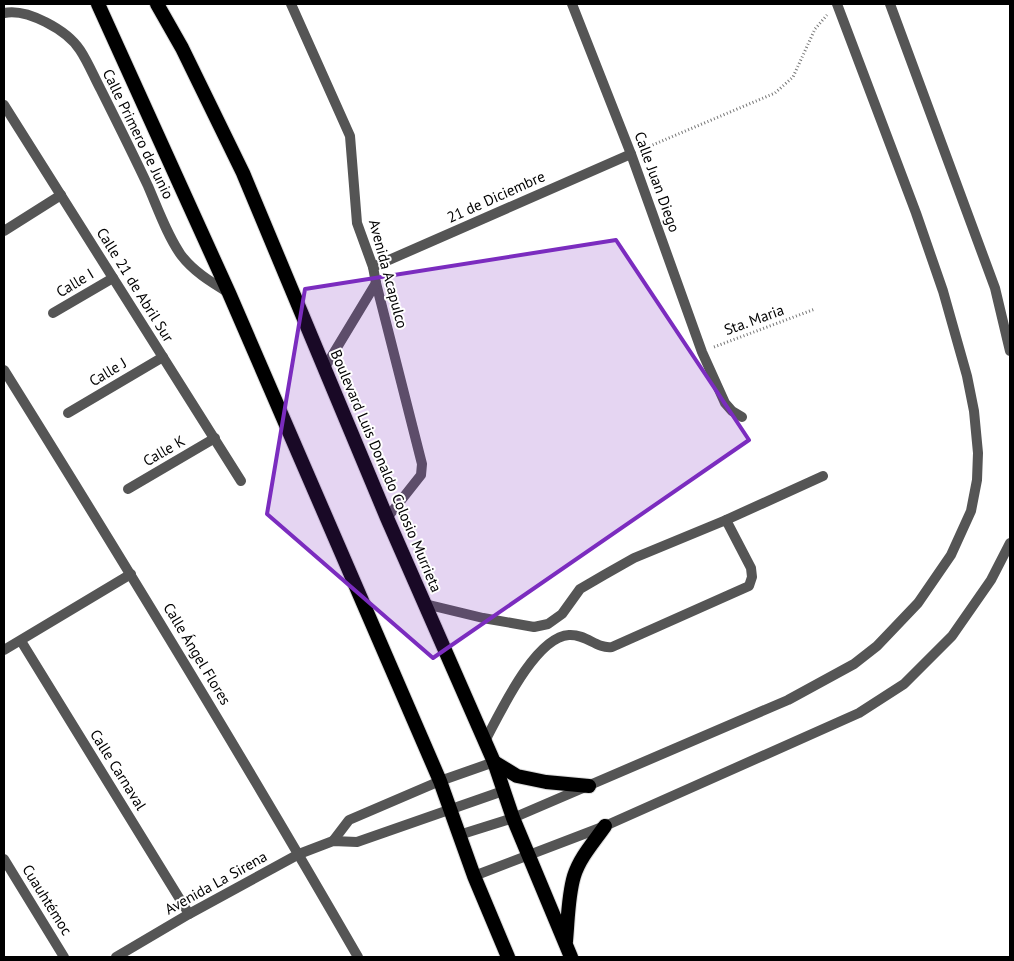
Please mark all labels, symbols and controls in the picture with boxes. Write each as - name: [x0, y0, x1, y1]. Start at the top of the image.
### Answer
- street label: Calle Primero de Junio: [99, 66, 178, 202]
- street label: Calle Juan Diego: [630, 129, 684, 235]
- street label: 21 de Diciembre: [444, 166, 548, 227]
- street label: Avenida Acapulco: [365, 217, 412, 330]
- street label: Calle 21 de Abril Sur: [93, 224, 178, 345]
- street label: Calle I: [52, 264, 97, 301]
- street label: Sta. Maria: [721, 300, 786, 339]
- street label: Boulevard Luis Donaldo Colosio Murrieta: [327, 347, 446, 595]
- street label: Calle J: [85, 353, 130, 390]
- street label: Calle K: [139, 431, 188, 470]
- street label: Calle Ángel Flores: [159, 599, 235, 708]
- street label: Calle Carnaval: [86, 726, 151, 814]
- street label: Avenida La Sirena: [161, 847, 270, 918]
- street label: Cuauhtémoc: [18, 861, 77, 939]

